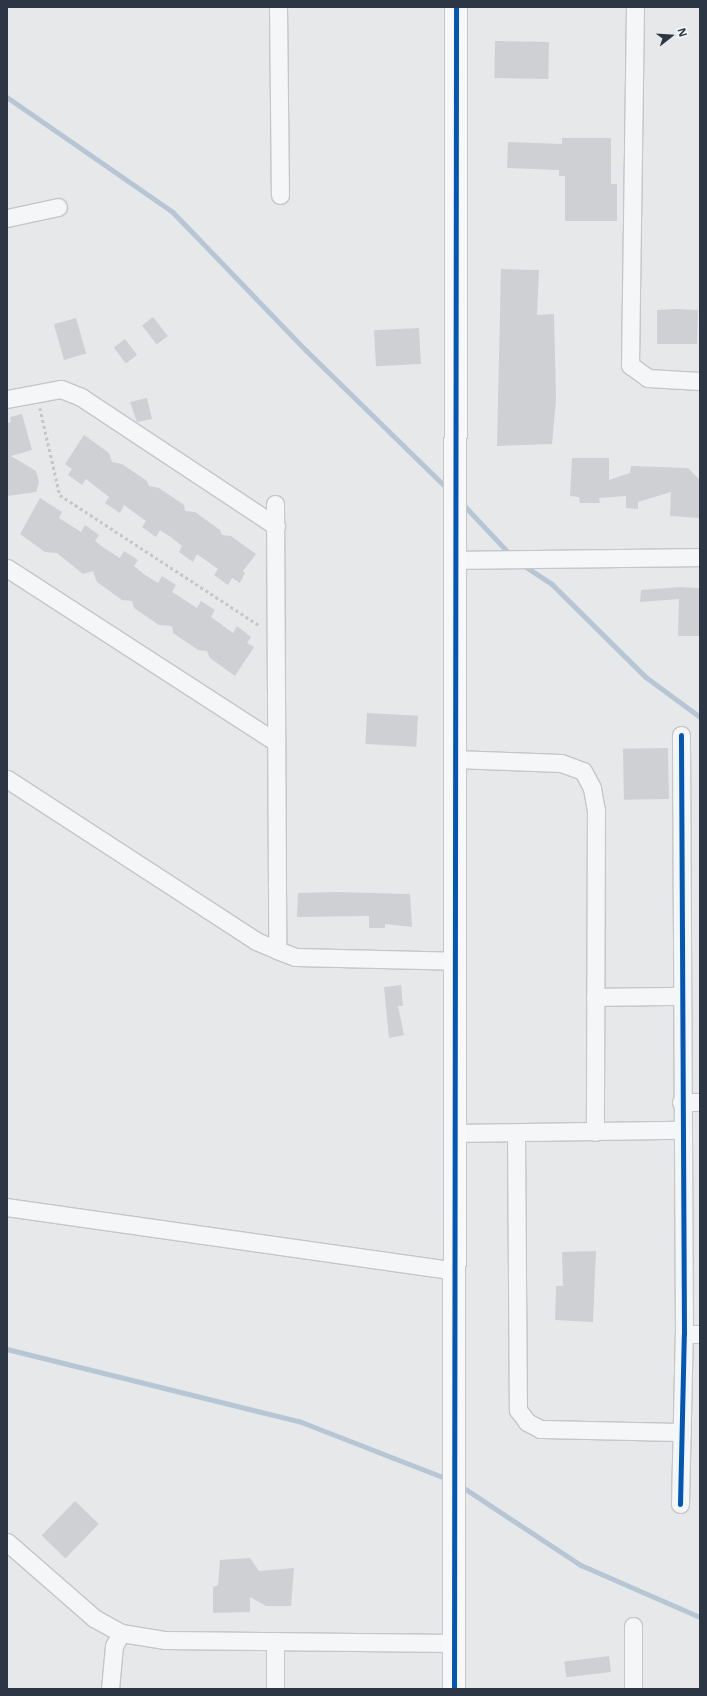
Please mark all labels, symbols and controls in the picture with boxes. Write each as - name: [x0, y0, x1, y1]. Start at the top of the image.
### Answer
- north arrow: [651, 16, 691, 56]
- text: N: [674, 26, 691, 39]

